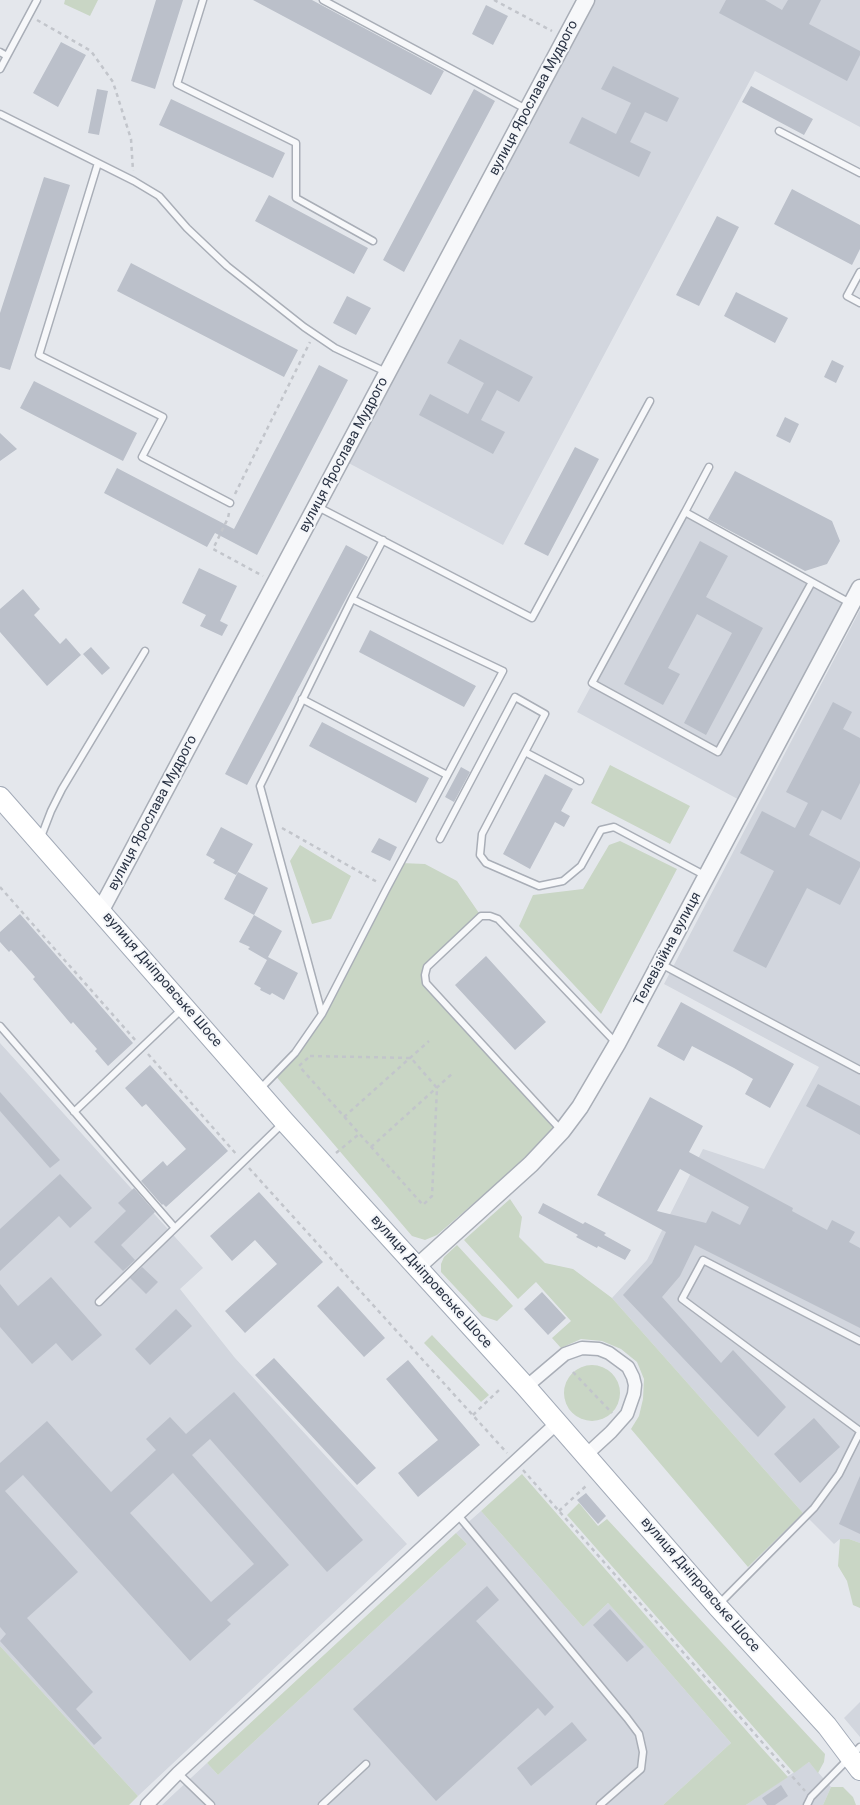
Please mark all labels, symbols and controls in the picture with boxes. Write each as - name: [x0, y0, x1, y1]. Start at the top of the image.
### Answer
- street label: вулиця Ярослава Мудрого: [486, 18, 582, 178]
- street label: вулиця Ярослава Мудрого: [296, 375, 392, 535]
- street label: вулиця Ярослава Мудрого: [105, 733, 201, 893]
- street label: Телевізійна вулиця: [631, 889, 705, 1009]
- street label: вулиця Дніпровське Шосе: [99, 909, 225, 1051]
- street label: вулиця Дніпровське Шосе: [367, 1212, 495, 1352]
- street label: вулиця Дніпровське Шосе: [637, 1514, 763, 1656]

